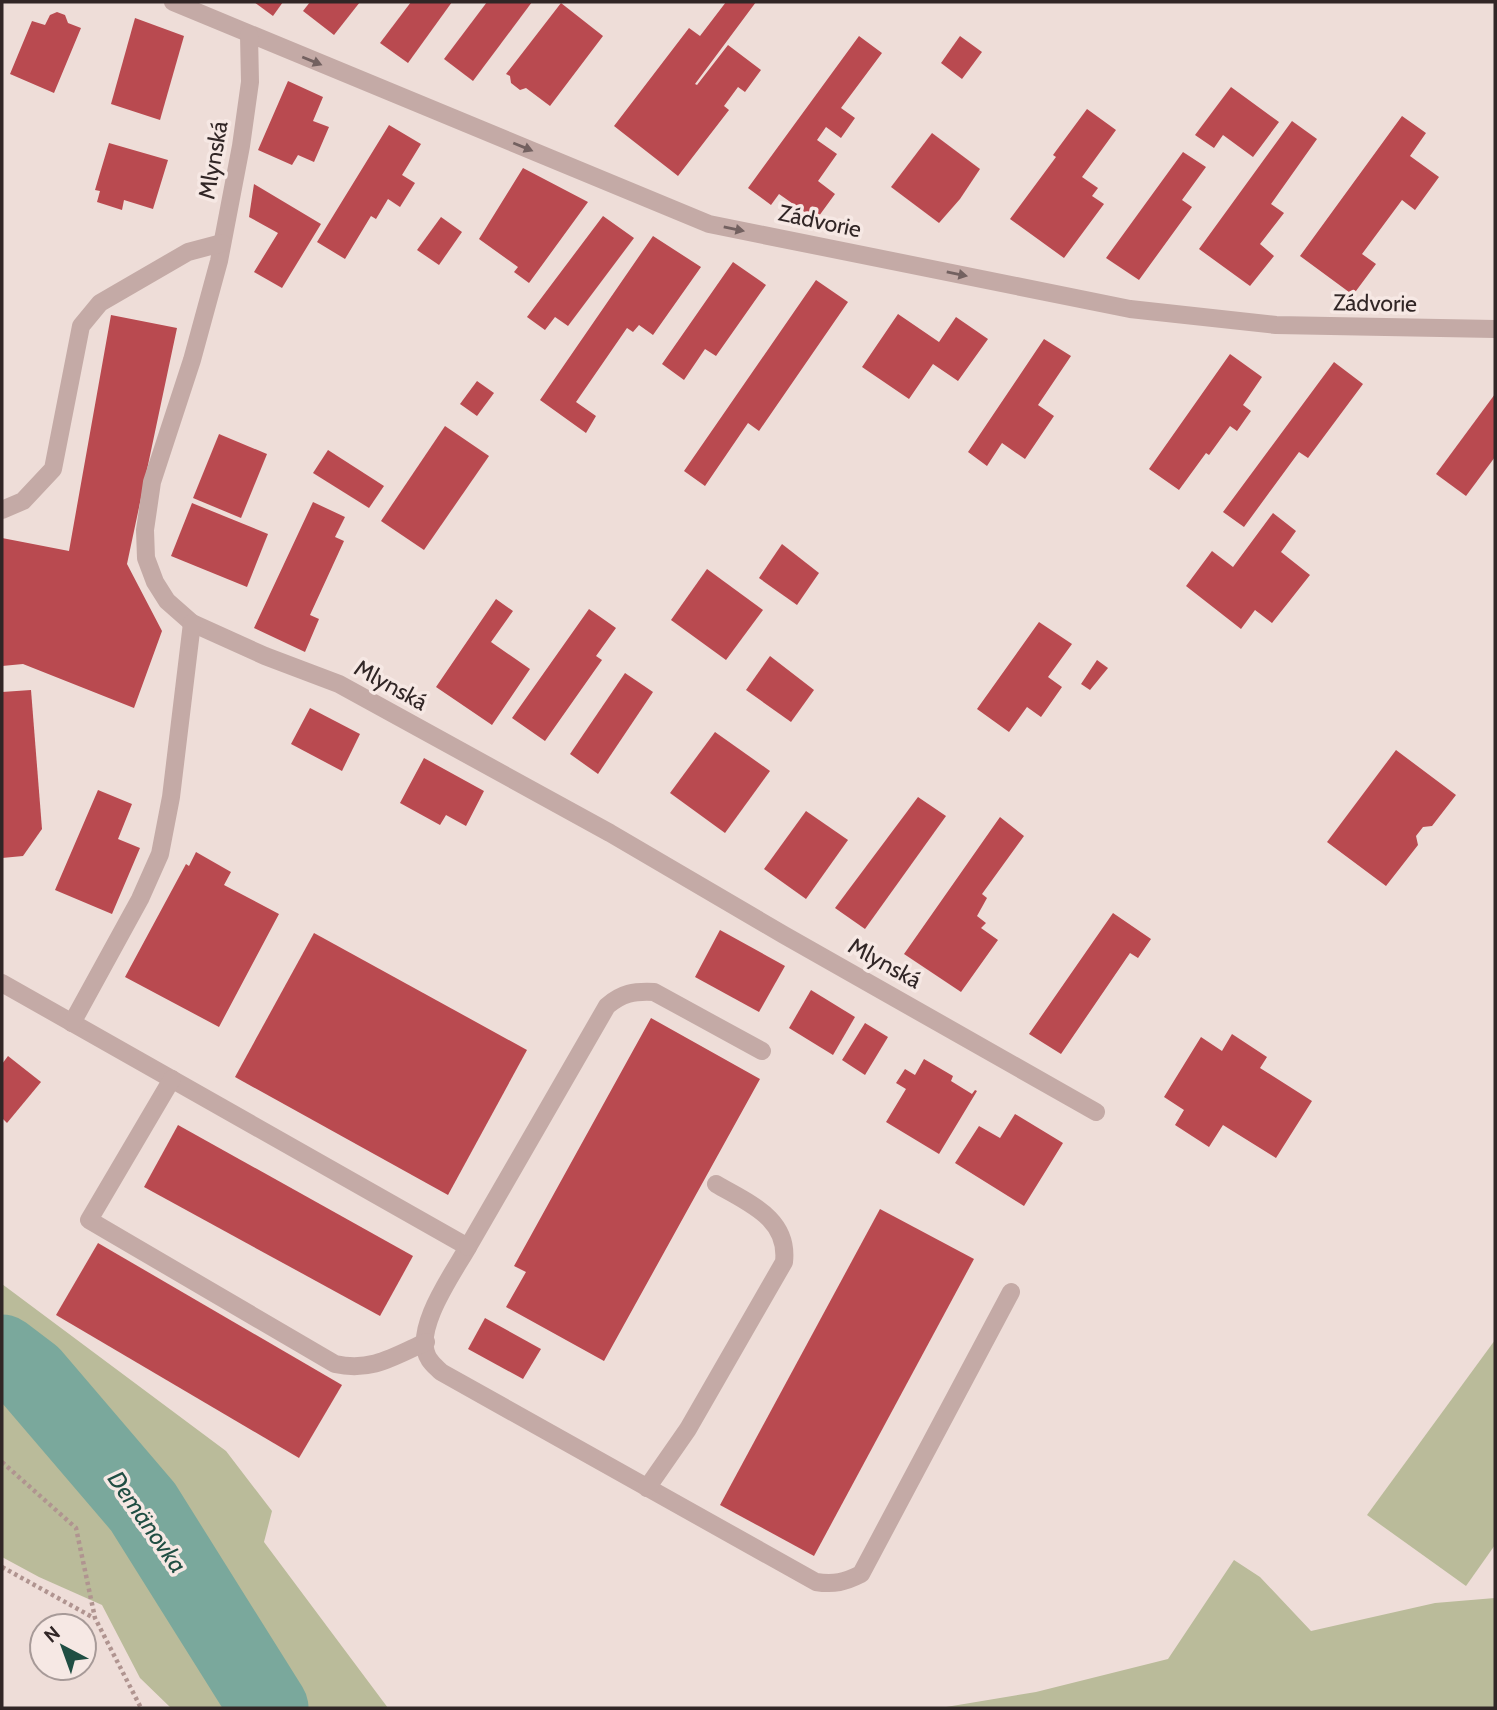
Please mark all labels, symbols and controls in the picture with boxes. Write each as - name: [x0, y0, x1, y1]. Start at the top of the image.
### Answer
- one-way arrow: [302, 55, 323, 66]
- street label: Mlynská: [192, 119, 234, 201]
- one-way arrow: [512, 142, 533, 153]
- street label: Zádvorie: [776, 199, 864, 243]
- one-way arrow: [723, 223, 745, 234]
- one-way arrow: [946, 269, 968, 280]
- street label: Zádvorie: [1333, 288, 1417, 318]
- street label: Mlynská: [350, 654, 432, 716]
- street label: Mlynská: [844, 932, 926, 994]
- water label: Demänovka: [102, 1465, 193, 1578]
- north arrow: [28, 1612, 98, 1682]
- text: N: [40, 1621, 65, 1648]

